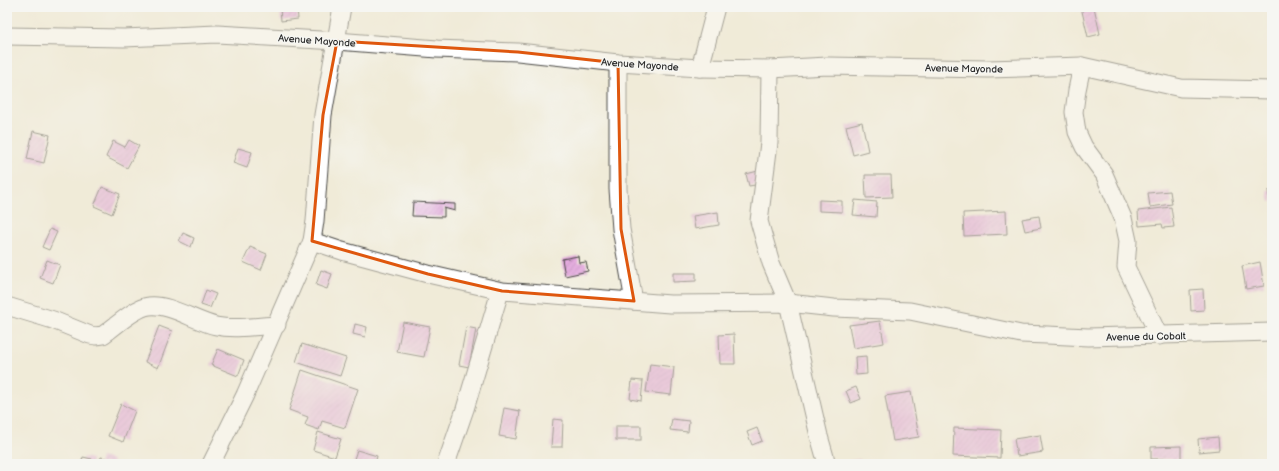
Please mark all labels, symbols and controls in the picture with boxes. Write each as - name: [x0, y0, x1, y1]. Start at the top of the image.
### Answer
- street label: Avenue Mayonde: [278, 32, 356, 50]
- street label: Avenue Mayonde: [601, 56, 679, 74]
- street label: Avenue Mayonde: [925, 62, 1003, 76]
- street label: Avenue du Cobalt: [1106, 330, 1186, 344]

